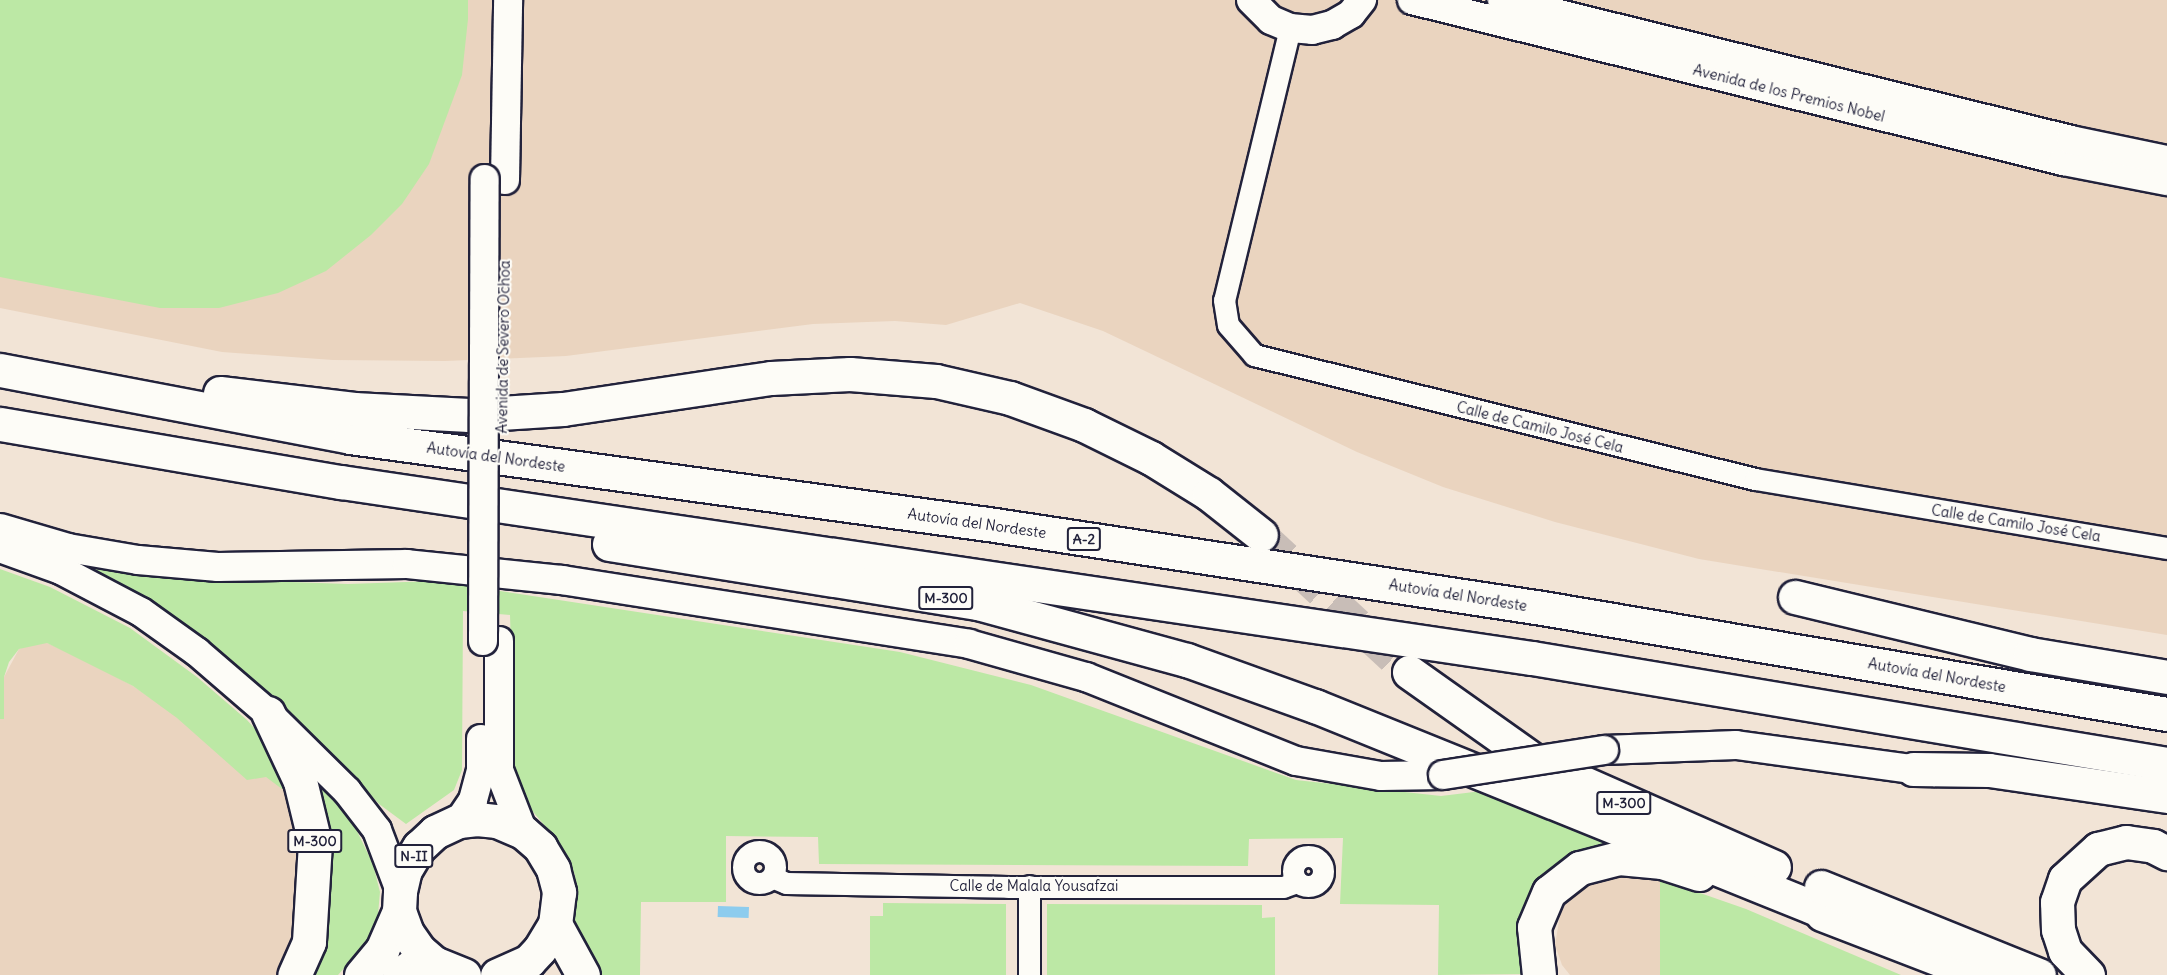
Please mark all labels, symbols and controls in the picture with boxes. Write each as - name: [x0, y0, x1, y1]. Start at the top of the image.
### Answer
- street label: Avenida de los Premios Nobel: [1691, 60, 1887, 126]
- street label: Avenida de Severo Ochoa: [492, 260, 514, 434]
- street label: Calle de Camilo José Cela: [1455, 398, 1625, 456]
- street label: Autovía del Nordeste: [426, 438, 566, 476]
- street label: Calle de Camilo José Cela: [1930, 501, 2102, 545]
- street label: Autovía del Nordeste: [907, 504, 1047, 542]
- road number: A-2: [1066, 528, 1102, 550]
- street label: Autovía del Nordeste: [1388, 575, 1528, 615]
- road number: M-300: [918, 587, 974, 609]
- street label: Autovía del Nordeste: [1867, 654, 2007, 696]
- road number: M-300: [1596, 792, 1652, 814]
- road number: M-300: [286, 830, 344, 852]
- road number: N-II: [393, 845, 435, 867]
- street label: Calle de Malala Yousafzai: [950, 877, 1118, 895]

